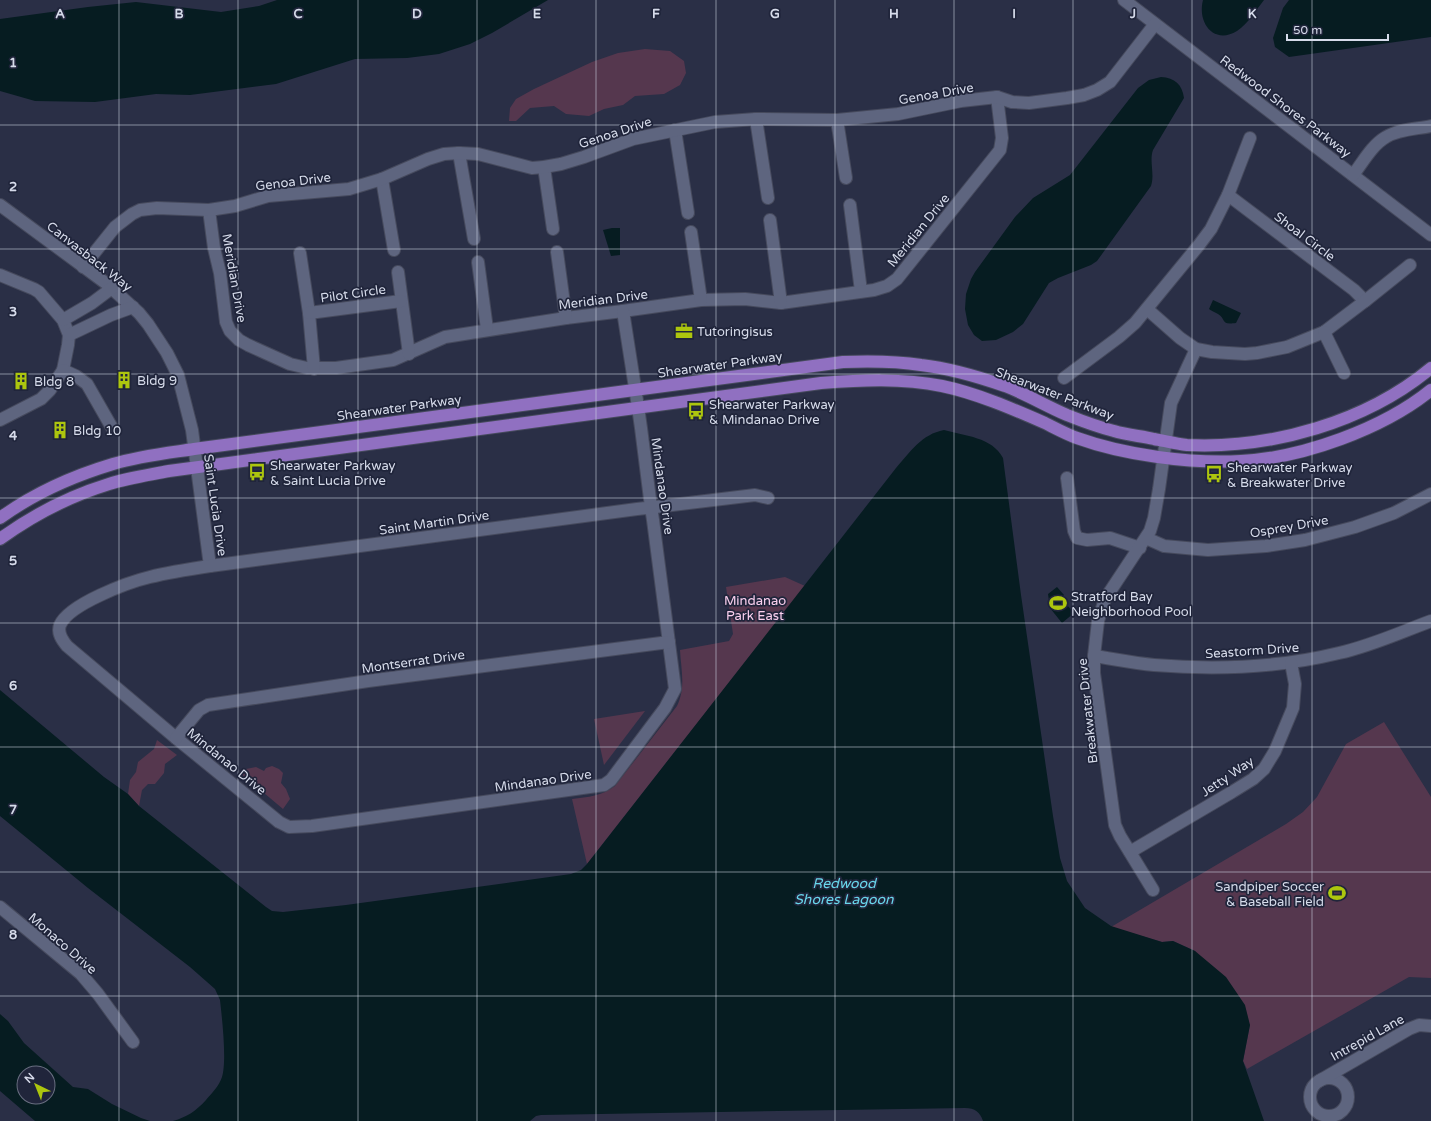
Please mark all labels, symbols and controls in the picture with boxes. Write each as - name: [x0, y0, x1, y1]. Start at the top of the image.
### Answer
- text: A: [55, 6, 65, 22]
- text: B: [174, 6, 184, 22]
- text: C: [293, 6, 303, 22]
- text: D: [412, 6, 422, 22]
- text: E: [533, 6, 541, 22]
- text: F: [652, 6, 660, 22]
- text: G: [770, 6, 780, 22]
- text: H: [889, 6, 899, 22]
- text: I: [1012, 6, 1016, 22]
- text: J: [1129, 6, 1136, 22]
- text: K: [1248, 6, 1257, 22]
- scale bar: [1287, 16, 1388, 42]
- text: 50 m: [1293, 23, 1322, 37]
- street label: Redwood Shores Parkway: [1217, 52, 1354, 161]
- text: 1: [9, 55, 17, 71]
- street label: Genoa Drive: [897, 80, 975, 108]
- street label: Genoa Drive: [577, 114, 654, 152]
- street label: Genoa Drive: [255, 169, 332, 195]
- text: 2: [9, 179, 17, 195]
- street label: Meridian Drive: [884, 191, 953, 271]
- street label: Shoal Circle: [1271, 209, 1338, 265]
- street label: Canvasback Way: [43, 218, 135, 295]
- street label: Meridian Drive: [218, 232, 250, 324]
- street label: Pilot Circle: [319, 281, 387, 306]
- street label: Meridian Drive: [557, 287, 649, 313]
- text: 3: [9, 304, 17, 320]
- office icon: Tutoringisus: [674, 321, 694, 341]
- place label: Tutoringisus: [697, 324, 773, 340]
- street label: Shearwater Parkway: [657, 348, 783, 382]
- street label: Shearwater Parkway: [993, 364, 1116, 424]
- building icon: Bldg 9: [114, 370, 134, 390]
- building icon: Bldg 8: [11, 371, 31, 391]
- place label: Bldg 9: [137, 373, 177, 389]
- place label: Bldg 8: [34, 374, 74, 390]
- street label: Shearwater Parkway: [336, 391, 462, 425]
- place label: Shearwater Parkway & Mindanao Drive: [709, 397, 835, 428]
- bus stop icon: Shearwater Parkway & Mindanao Drive: [686, 401, 706, 421]
- building icon: Bldg 10: [50, 420, 70, 440]
- place label: Bldg 10: [73, 423, 121, 439]
- text: 4: [9, 428, 18, 444]
- street label: Mindanao Drive: [647, 437, 677, 536]
- street label: Saint Lucia Drive: [200, 453, 230, 557]
- place label: Shearwater Parkway & Saint Lucia Drive: [270, 458, 396, 489]
- place label: Shearwater Parkway & Breakwater Drive: [1227, 460, 1353, 491]
- bus stop icon: Shearwater Parkway & Saint Lucia Drive: [247, 462, 267, 482]
- bus stop icon: Shearwater Parkway & Breakwater Drive: [1204, 464, 1224, 484]
- street label: Saint Martin Drive: [378, 507, 490, 539]
- street label: Osprey Drive: [1249, 512, 1330, 542]
- text: 5: [9, 553, 17, 569]
- place label: Stratford Bay Neighborhood Pool: [1071, 589, 1192, 620]
- park label: Mindanao Park East: [724, 593, 786, 624]
- sports icon: Stratford Bay Neighborhood Pool: [1048, 593, 1068, 613]
- street label: Seastorm Drive: [1205, 640, 1299, 662]
- street label: Montserrat Drive: [360, 647, 466, 677]
- street label: Breakwater Drive: [1075, 658, 1101, 764]
- text: 6: [9, 678, 17, 694]
- street label: Mindanao Drive: [183, 725, 269, 799]
- street label: Jetty Way: [1198, 753, 1257, 800]
- street label: Mindanao Drive: [494, 766, 593, 796]
- text: 7: [9, 802, 17, 818]
- water label: Redwood Shores Lagoon: [794, 875, 894, 908]
- place label: Sandpiper Soccer & Baseball Field: [1215, 879, 1324, 910]
- sports icon: Sandpiper Soccer & Baseball Field: [1327, 883, 1347, 903]
- street label: Monaco Drive: [25, 910, 100, 978]
- text: 8: [9, 927, 17, 943]
- street label: Intrepid Lane: [1328, 1011, 1407, 1065]
- north arrow: [16, 1065, 56, 1105]
- text: N: [22, 1070, 37, 1086]

